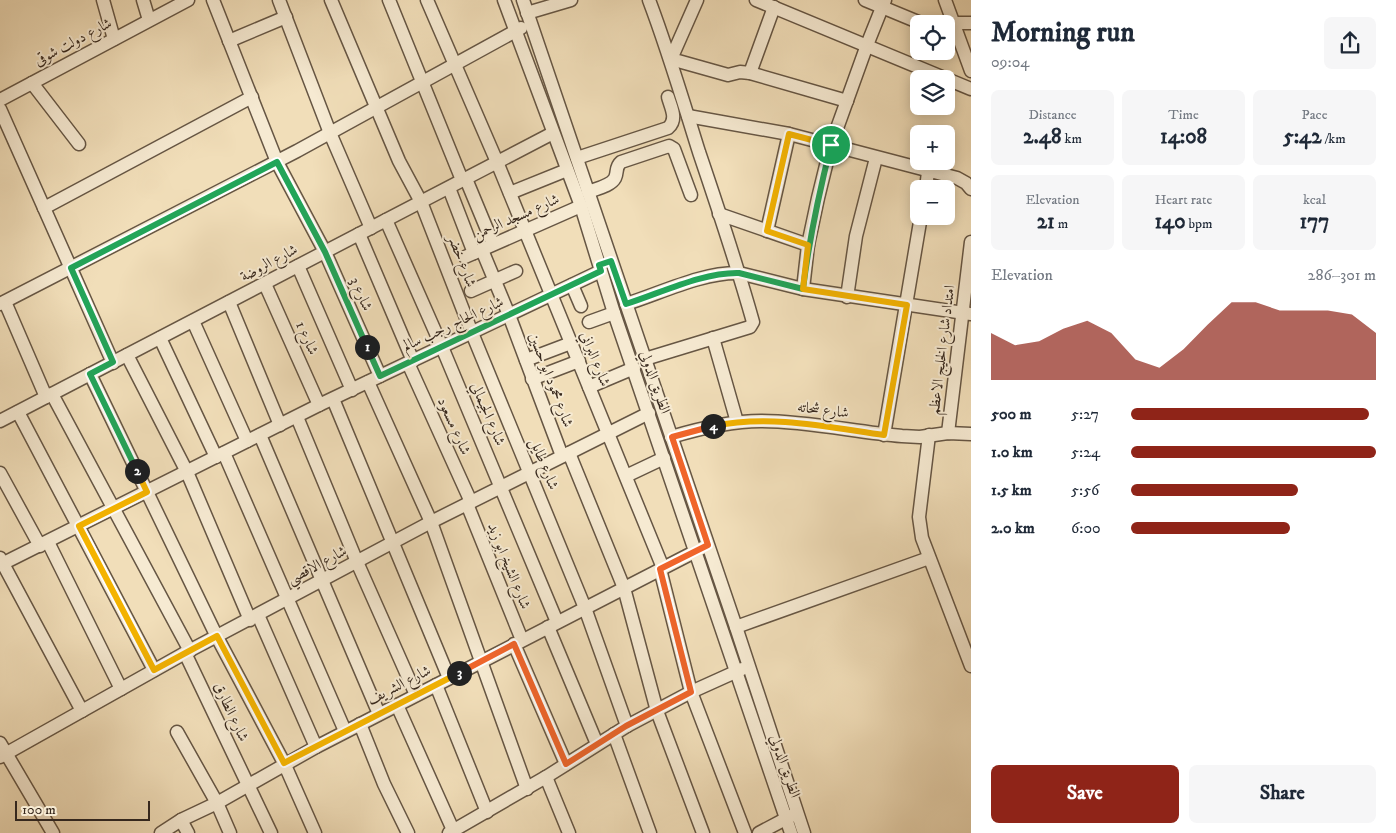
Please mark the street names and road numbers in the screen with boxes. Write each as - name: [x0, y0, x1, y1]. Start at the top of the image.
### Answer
- street label: شارع دولت شوقى: [31, 14, 117, 73]
- street label: شارع مسجد الرحمن: [470, 189, 564, 247]
- street label: شارع خضر: [440, 230, 481, 291]
- street label: شارع الروضة: [237, 240, 302, 289]
- street label: شارع 3: [342, 274, 377, 315]
- street label: امتداد شارع الخليج الاعظم: [925, 284, 963, 416]
- street label: شارع الحاج رجب سالم: [399, 292, 508, 358]
- street label: شارع 1: [289, 318, 323, 359]
- street label: شارع البراني: [573, 329, 615, 390]
- street label: شارع محمود ابو حسين: [521, 330, 578, 431]
- street label: الطريق الدولي: [633, 348, 675, 417]
- street label: شارع الجيمالي: [463, 380, 510, 450]
- street label: شارع مسعود: [430, 394, 475, 459]
- street label: شارع شحاته: [796, 397, 850, 426]
- street label: شارع طايل: [522, 436, 563, 494]
- street label: شارع الشيخ ابو زيد: [479, 520, 535, 614]
- street label: شارع الاقصي: [284, 541, 352, 592]
- street label: شارع الشريف: [364, 661, 435, 712]
- street label: شارع الطارق: [206, 679, 253, 746]
- street label: الطريق الدولي: [763, 732, 805, 801]

